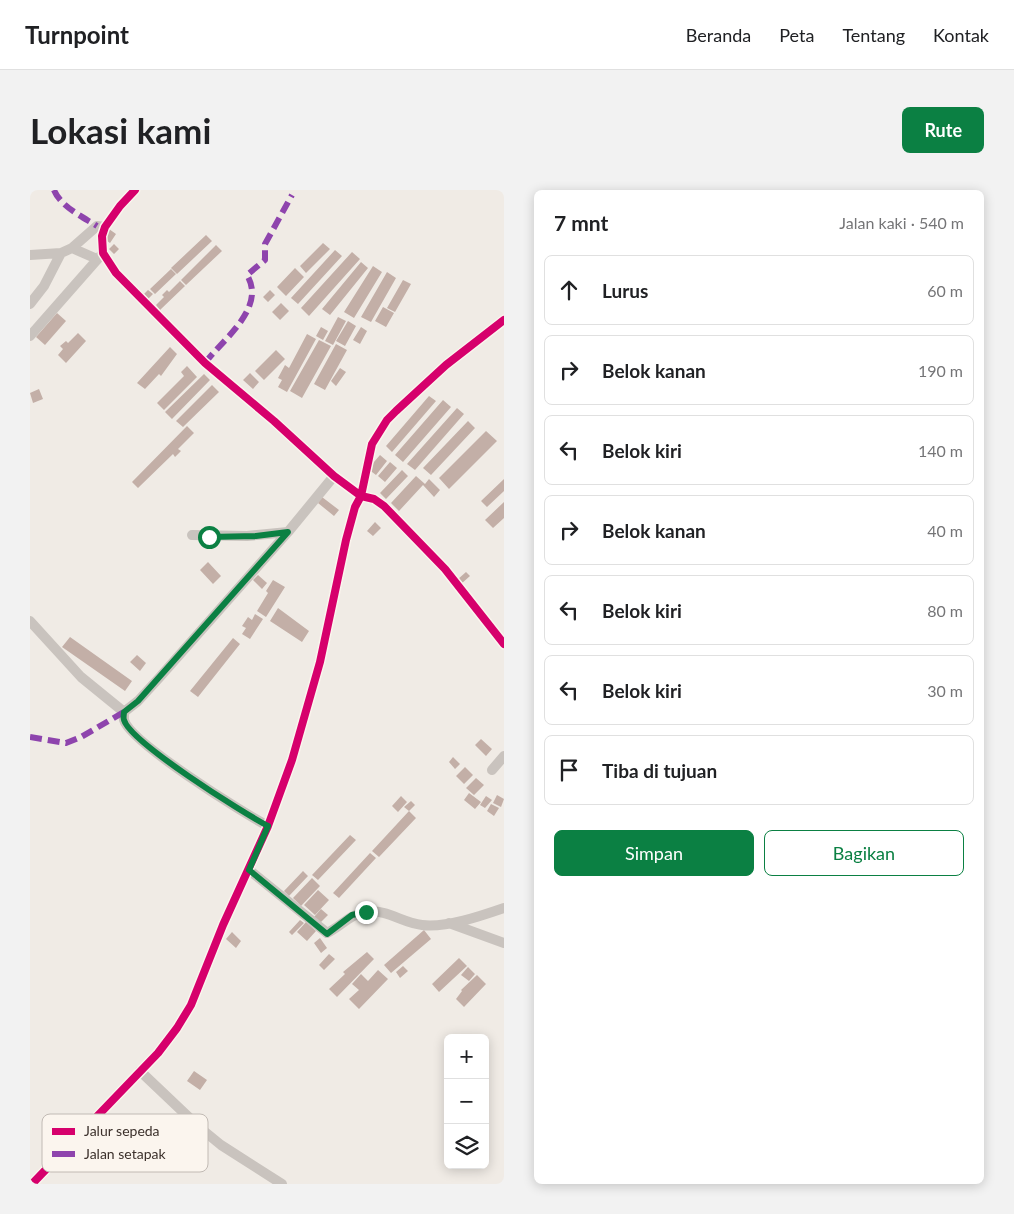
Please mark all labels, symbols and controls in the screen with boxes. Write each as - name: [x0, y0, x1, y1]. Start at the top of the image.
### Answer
- text: Turnpoint: [25, 20, 129, 49]
- text: Beranda: [686, 24, 751, 46]
- text: Peta: [779, 24, 814, 46]
- text: Tentang: [842, 24, 905, 46]
- text: Kontak: [933, 24, 989, 46]
- button: Rute: [902, 107, 984, 153]
- text: Lokasi kami: [30, 109, 211, 151]
- text: 7 mnt: [554, 210, 608, 235]
- text: Jalan kaki · 540 m: [839, 213, 964, 232]
- icon: ahead: [555, 276, 583, 304]
- text: Lurus: [602, 279, 648, 302]
- text: 60 m: [927, 281, 963, 300]
- icon: right: [555, 356, 583, 384]
- text: Belok kanan: [602, 359, 706, 382]
- text: 190 m: [918, 361, 963, 380]
- icon: left: [555, 436, 583, 464]
- text: Belok kiri: [602, 439, 682, 462]
- text: 140 m: [918, 441, 963, 460]
- icon: right: [555, 516, 583, 544]
- text: Belok kanan: [602, 519, 706, 542]
- text: 40 m: [927, 521, 963, 540]
- route start: [198, 526, 221, 549]
- icon: left: [555, 596, 583, 624]
- text: Belok kiri: [602, 599, 682, 622]
- text: 80 m: [927, 601, 963, 620]
- icon: left: [555, 676, 583, 704]
- text: Belok kiri: [602, 679, 682, 702]
- text: 30 m: [927, 681, 963, 700]
- icon: arrive: [555, 756, 583, 784]
- text: Tiba di tujuan: [602, 759, 717, 782]
- button: Simpan: [554, 830, 754, 876]
- button: Bagikan: [764, 830, 964, 876]
- route end: [355, 901, 378, 924]
- map controls: [444, 1034, 489, 1169]
- button: +: [444, 1034, 489, 1079]
- button: −: [444, 1079, 489, 1124]
- legend: [42, 1114, 208, 1172]
- text: Jalur sepeda: [84, 1122, 160, 1139]
- button: layers: [444, 1124, 489, 1169]
- text: Jalan setapak: [84, 1145, 166, 1162]

